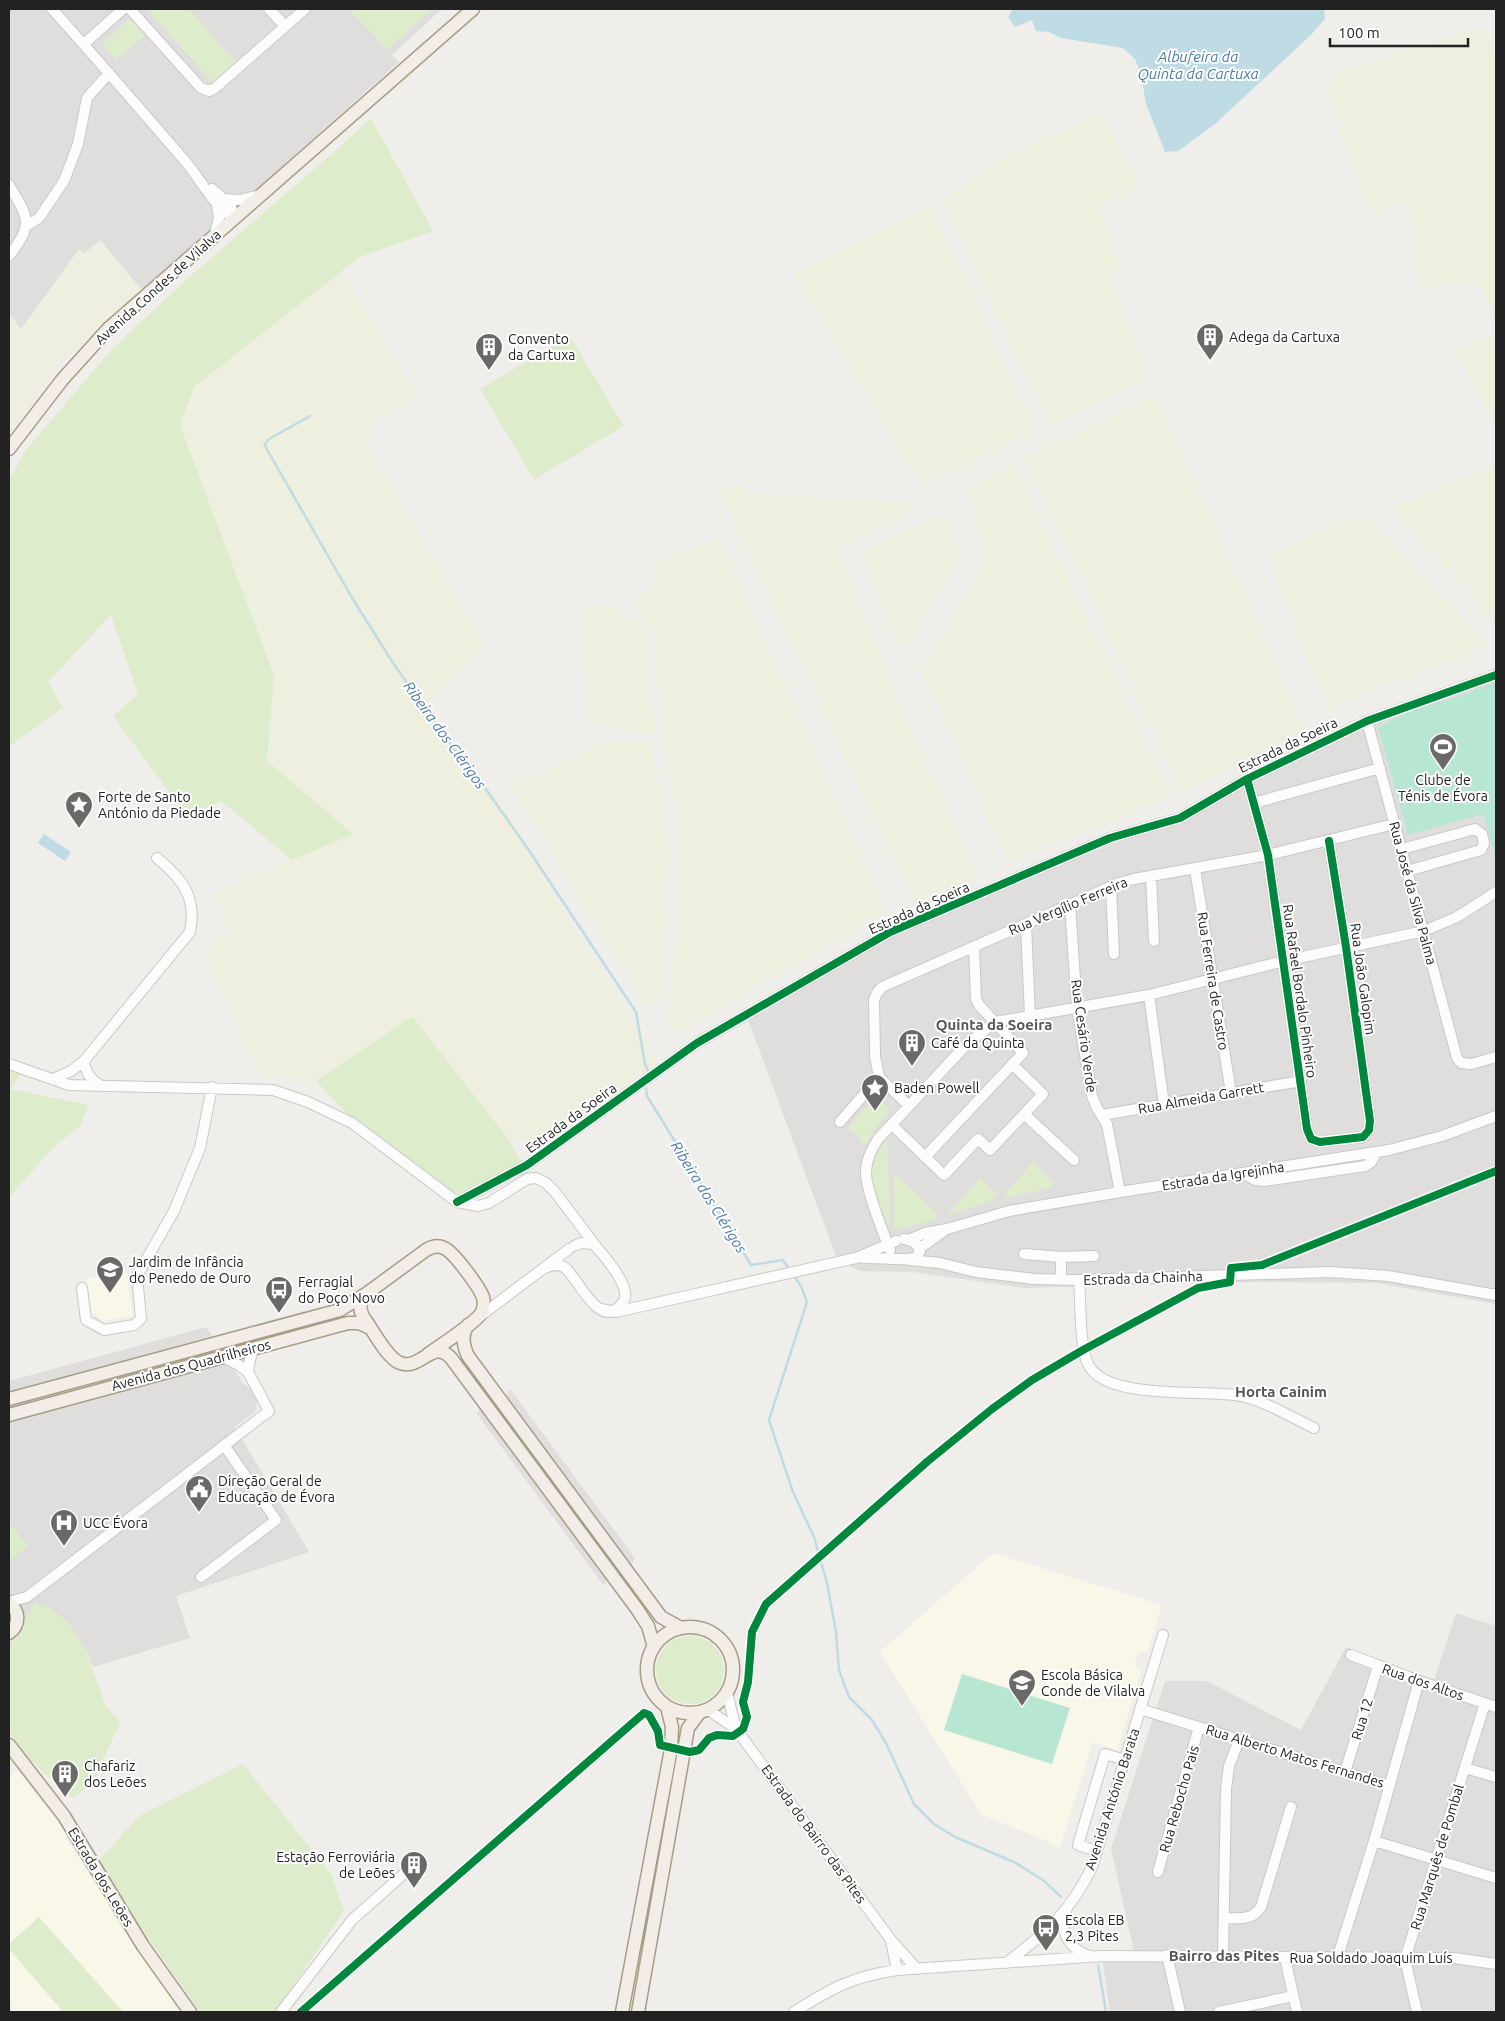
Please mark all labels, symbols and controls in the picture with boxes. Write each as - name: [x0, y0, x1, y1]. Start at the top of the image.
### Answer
- scale bar: [1330, 15, 1468, 47]
- text: 100 m: [1338, 24, 1380, 41]
- water label: Albufeira da Quinta da Cartuxa: [1138, 48, 1258, 83]
- street label: Avenida Condes de Vilalva: [92, 226, 224, 348]
- building icon: Adega da Cartuxa: [1195, 322, 1225, 361]
- place label: Adega da Cartuxa: [1229, 329, 1340, 345]
- place label: Convento da Cartuxa: [508, 331, 575, 363]
- building icon: Convento da Cartuxa: [474, 332, 504, 371]
- water label: Ribeira dos Clérigos: [400, 678, 490, 793]
- street label: Estrada da Soeira: [1236, 714, 1340, 776]
- sports icon: Clube de Ténis de Évora: [1428, 732, 1458, 771]
- place label: Clube de Ténis de Évora: [1398, 772, 1488, 804]
- place label: Forte de Santo António da Piedade: [98, 789, 221, 821]
- place icon: Forte de Santo António da Piedade: [64, 790, 94, 829]
- street label: Rua José da Silva Palma: [1386, 820, 1440, 966]
- street label: Rua Vergílio Ferreira: [1006, 874, 1130, 938]
- street label: Estrada da Soeira: [866, 879, 972, 937]
- street label: Rua Rafael Bordalo Pinheiro: [1280, 903, 1320, 1079]
- street label: Rua Ferreira de Castro: [1194, 911, 1232, 1051]
- street label: Rua João Galopim: [1347, 922, 1379, 1036]
- street label: Rua Cesário Verde: [1068, 978, 1100, 1094]
- district label: Quinta da Soeira: [936, 1016, 1052, 1033]
- building icon: Café da Quinta: [897, 1028, 927, 1067]
- place label: Café da Quinta: [931, 1035, 1025, 1051]
- place icon: Baden Powell: [860, 1073, 890, 1112]
- street label: Rua Almeida Garrett: [1137, 1079, 1266, 1117]
- street label: Estrada da Soeira: [523, 1080, 619, 1156]
- place label: Baden Powell: [894, 1080, 980, 1096]
- water label: Ribeira dos Clérigos: [668, 1138, 751, 1257]
- street label: Estrada da Igrejinha: [1161, 1158, 1285, 1194]
- place label: Jardim de Infância do Penedo de Ouro: [129, 1254, 251, 1286]
- school or university icon: Jardim de Infância do Penedo de Ouro: [95, 1255, 125, 1294]
- street label: Estrada da Chainha: [1083, 1268, 1203, 1288]
- place label: Ferragial do Poço Novo: [298, 1274, 385, 1306]
- bus stop icon: Ferragial do Poço Novo: [264, 1275, 294, 1314]
- street label: Avenida dos Quadrilheiros: [110, 1336, 272, 1394]
- district label: Horta Cainim: [1235, 1383, 1327, 1400]
- place label: Direção Geral de Educação de Évora: [218, 1473, 335, 1505]
- public building icon: Direção Geral de Educação de Évora: [184, 1474, 214, 1513]
- hospital icon: UCC Évora: [49, 1508, 79, 1547]
- place label: UCC Évora: [83, 1514, 148, 1531]
- street label: Rua dos Altos: [1380, 1661, 1466, 1703]
- place label: Escola Básica Conde de Vilalva: [1041, 1667, 1145, 1699]
- school or university icon: Escola Básica Conde de Vilalva: [1007, 1668, 1037, 1707]
- street label: Rua 12: [1348, 1696, 1376, 1742]
- street label: Rua Alberto Matos Fernandes: [1204, 1721, 1386, 1791]
- street label: Avenida António Barata: [1081, 1726, 1143, 1872]
- street label: Rua Rebocho Pais: [1156, 1744, 1202, 1854]
- place label: Chafariz dos Leões: [84, 1758, 147, 1790]
- building icon: Chafariz dos Leões: [50, 1759, 80, 1798]
- street label: Estrada do Bairro das Pites: [758, 1762, 870, 1906]
- street label: Rua Marquês de Pombal: [1407, 1782, 1467, 1932]
- street label: Estrada dos Leões: [65, 1824, 137, 1930]
- place label: Estação Ferroviária de Leões: [276, 1849, 395, 1881]
- building icon: Estação Ferroviária de Leões: [399, 1850, 429, 1889]
- place label: Escola EB 2,3 Pites: [1065, 1912, 1125, 1944]
- bus stop icon: Escola EB 2,3 Pites: [1031, 1913, 1061, 1952]
- district label: Bairro das Pites: [1169, 1947, 1279, 1964]
- street label: Rua Soldado Joaquim Luís: [1289, 1950, 1453, 1966]

